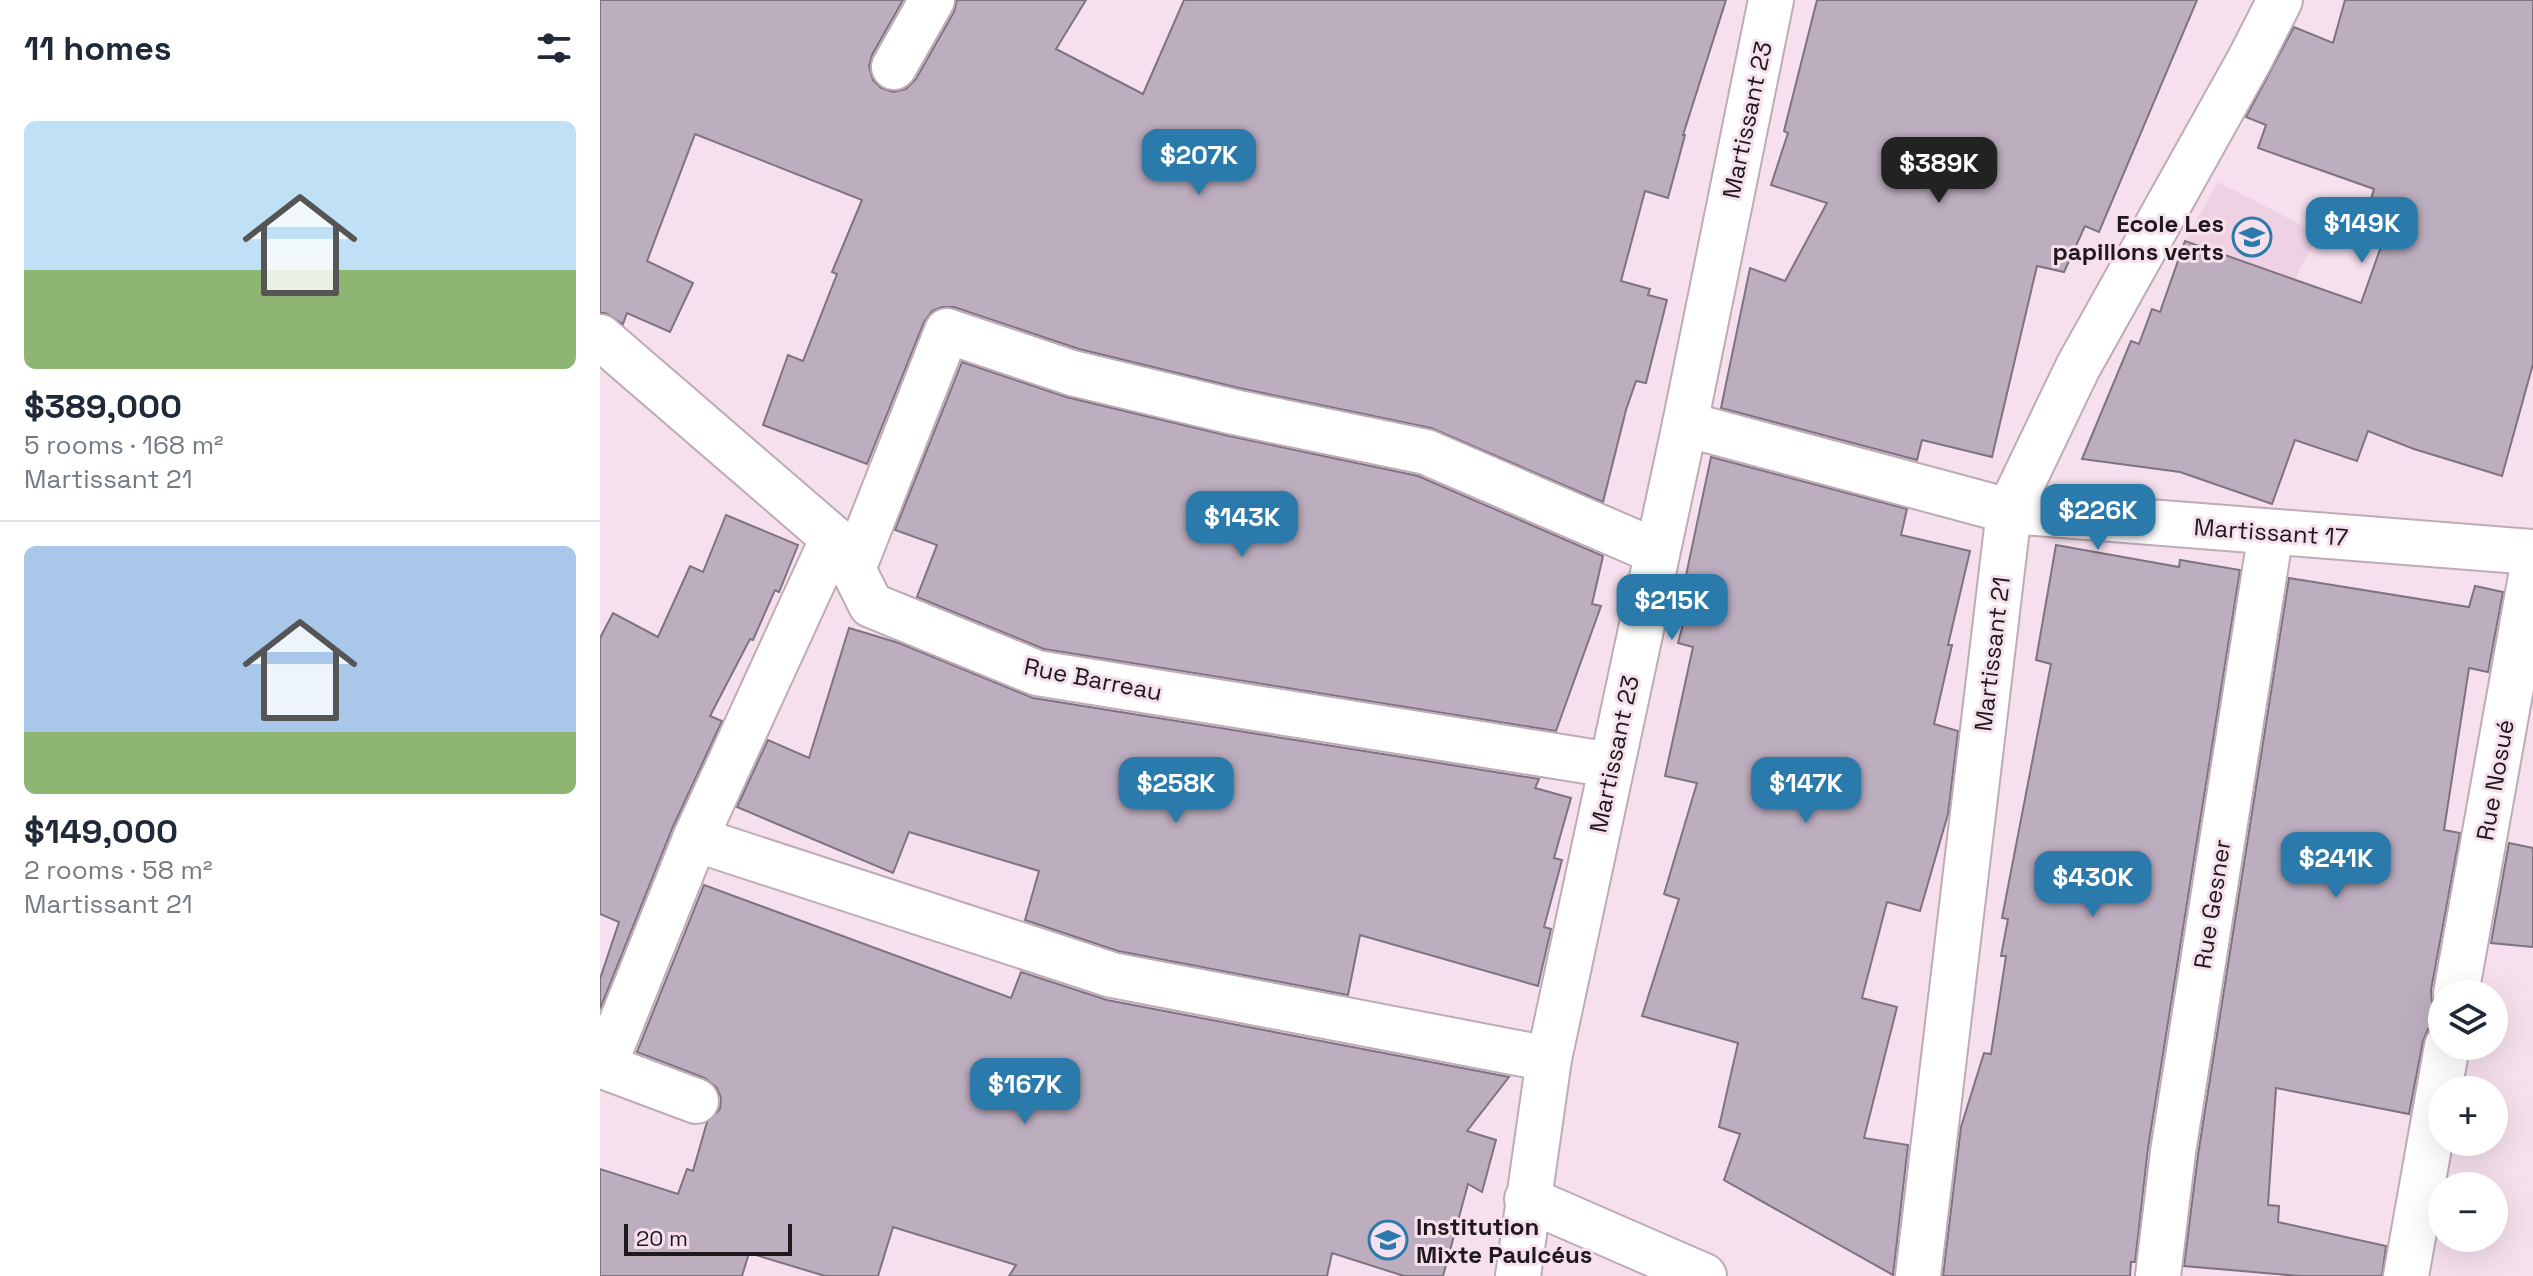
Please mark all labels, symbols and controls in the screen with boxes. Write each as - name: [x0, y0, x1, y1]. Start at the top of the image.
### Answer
- icon: filters: [532, 26, 576, 70]
- text: 11 homes: [24, 27, 172, 70]
- street label: Martissant 23: [1715, 39, 1779, 201]
- pin: $207K: [1143, 129, 1255, 197]
- pin: $389K: [1883, 137, 1995, 205]
- text: $207K: [1160, 138, 1238, 172]
- text: $389K: [1899, 146, 1979, 180]
- icon: home: [228, 173, 372, 317]
- pin: $149K: [2306, 197, 2418, 265]
- text: $149K: [2324, 206, 2400, 240]
- place label: Ecole Les papillons verts: [2053, 208, 2224, 267]
- school or university icon: Ecole Les papillons verts: [2231, 216, 2273, 258]
- text: $389,000: [24, 385, 182, 428]
- text: 5 rooms · 168 m²: [24, 428, 224, 462]
- text: Martissant 21: [24, 462, 193, 496]
- pin: $226K: [2042, 484, 2154, 552]
- pin: $143K: [1186, 491, 1298, 559]
- text: $226K: [2059, 493, 2138, 527]
- text: $143K: [1204, 500, 1280, 534]
- street label: Martissant 17: [2193, 511, 2349, 553]
- pin: $215K: [1616, 574, 1728, 642]
- street label: Martissant 21: [1967, 575, 2017, 733]
- text: $215K: [1635, 583, 1709, 617]
- icon: home: [228, 598, 372, 742]
- street label: Rue Barreau: [1021, 650, 1165, 708]
- street label: Martissant 23: [1582, 673, 1646, 835]
- street label: Rue Nosué: [2469, 717, 2521, 843]
- pin: $258K: [1120, 757, 1232, 825]
- pin: $147K: [1750, 757, 1862, 825]
- text: $258K: [1137, 766, 1215, 800]
- text: $147K: [1769, 766, 1843, 800]
- text: $149,000: [24, 810, 178, 853]
- pin: $241K: [2280, 832, 2392, 900]
- street label: Rue Gesner: [2186, 837, 2238, 971]
- text: $241K: [2299, 841, 2373, 875]
- pin: $430K: [2037, 851, 2149, 919]
- text: 2 rooms · 58 m²: [24, 853, 212, 887]
- text: $430K: [2052, 860, 2134, 894]
- text: Martissant 21: [24, 887, 193, 921]
- map controls: [2428, 980, 2508, 1252]
- button: layers: [2428, 980, 2508, 1060]
- pin: $167K: [969, 1058, 1081, 1126]
- text: $167K: [988, 1067, 1062, 1101]
- button: +: [2428, 1076, 2508, 1156]
- button: −: [2428, 1172, 2508, 1252]
- place label: Institution Mixte Paulcéus: [1416, 1211, 1592, 1270]
- school or university icon: Institution Mixte Paulcéus: [1367, 1219, 1409, 1261]
- scale bar: [624, 1220, 792, 1256]
- text: 20 m: [636, 1224, 688, 1252]

